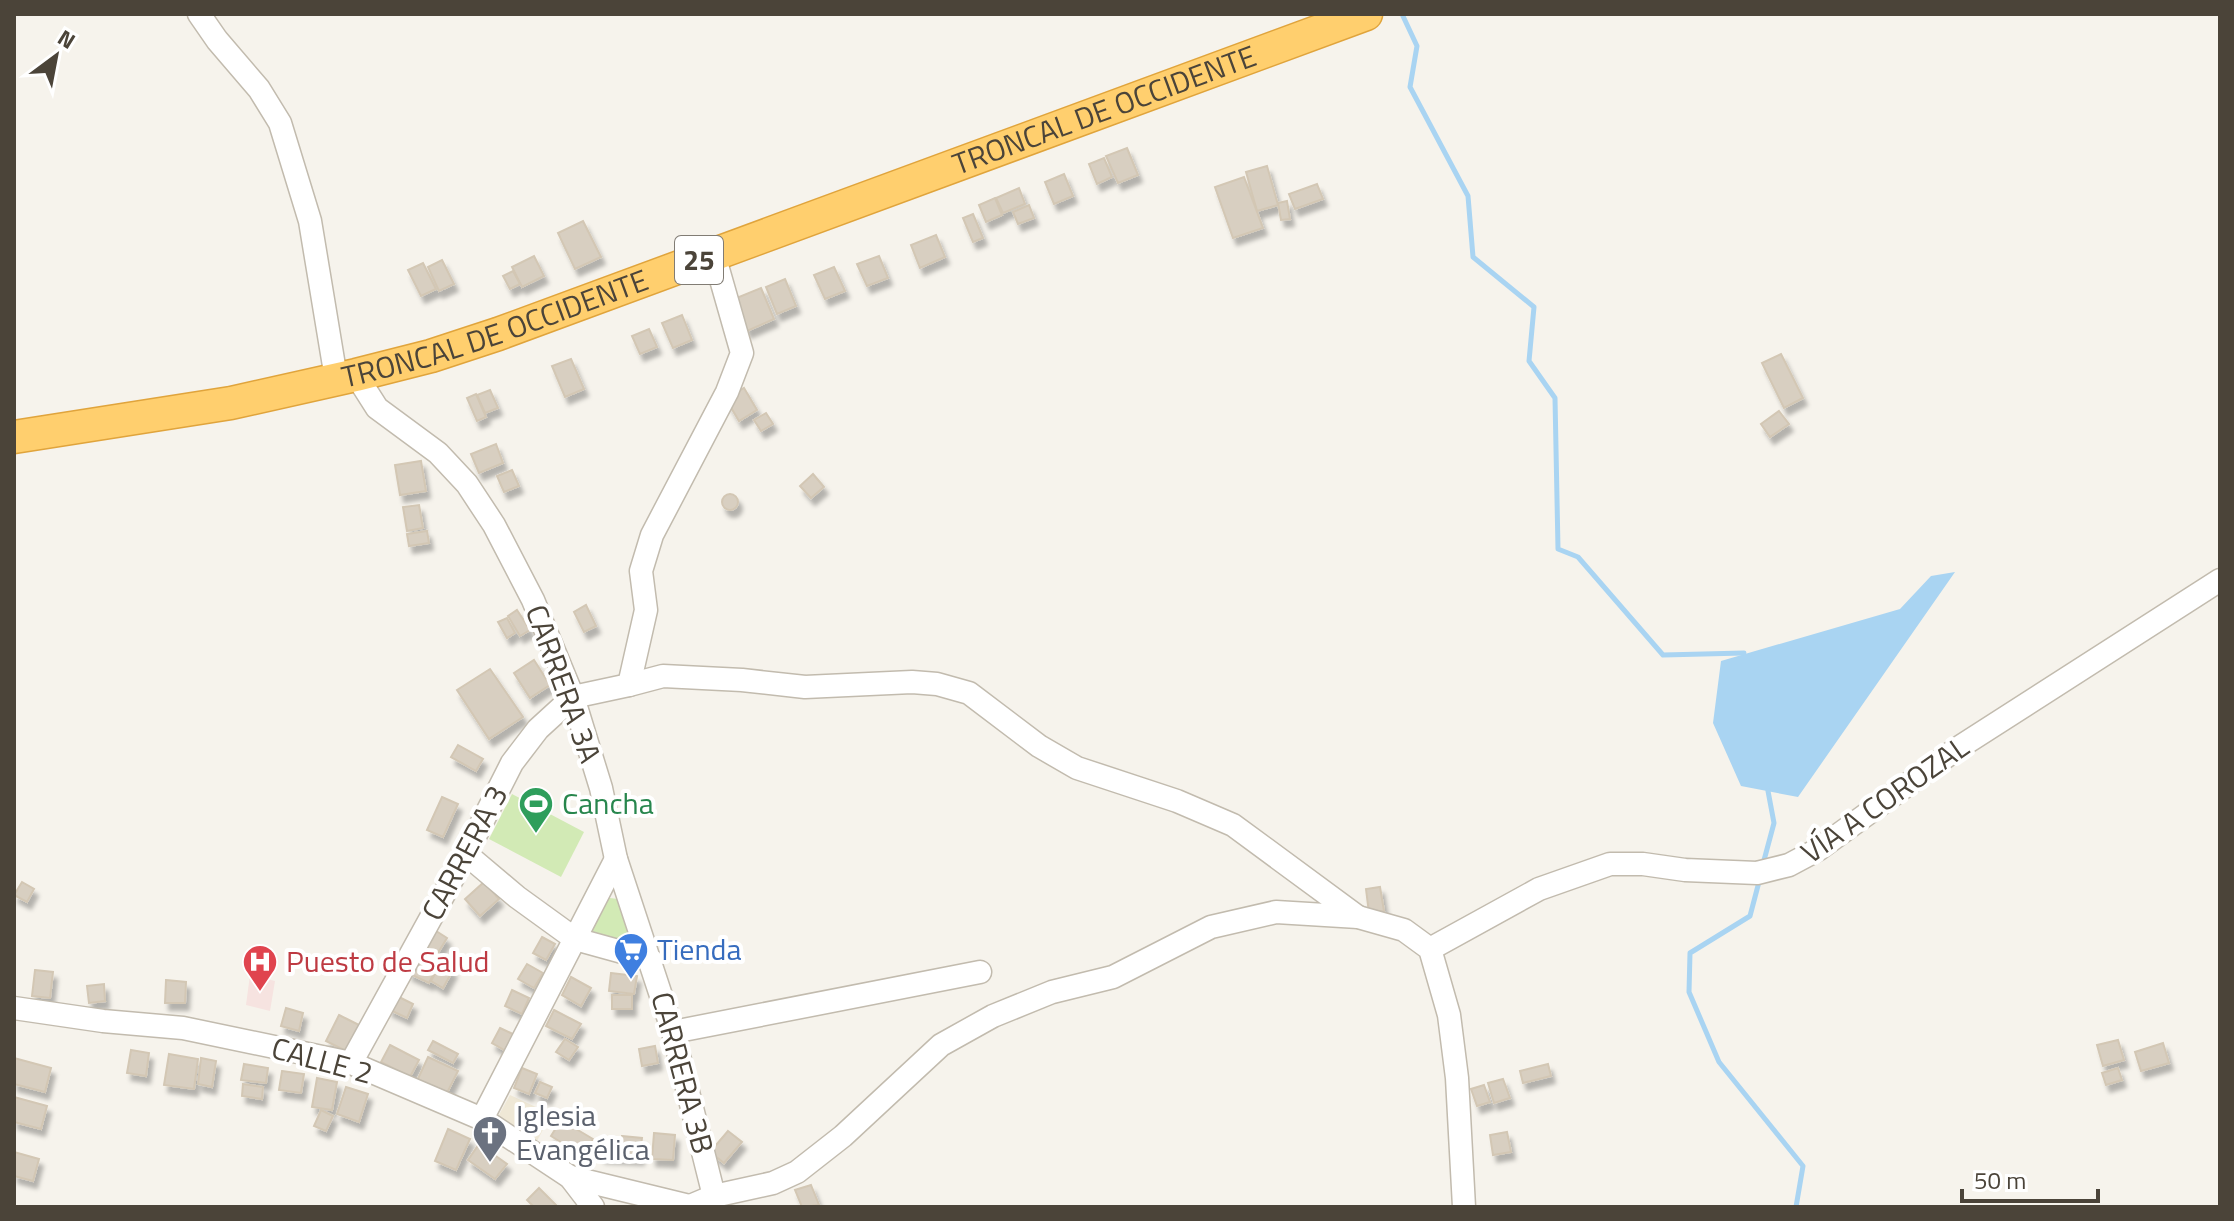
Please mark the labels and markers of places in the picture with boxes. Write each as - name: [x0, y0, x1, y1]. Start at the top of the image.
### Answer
- place label: Cancha: [562, 780, 654, 826]
- sports icon: Cancha: [517, 785, 555, 835]
- place label: Tienda: [657, 926, 742, 972]
- supermarket icon: Tienda: [612, 931, 650, 981]
- place label: Puesto de Salud: [286, 938, 489, 984]
- hospital icon: Puesto de Salud: [241, 943, 279, 993]
- place label: Iglesia Evangélica: [516, 1092, 650, 1172]
- church icon: Iglesia Evangélica: [471, 1114, 509, 1164]

